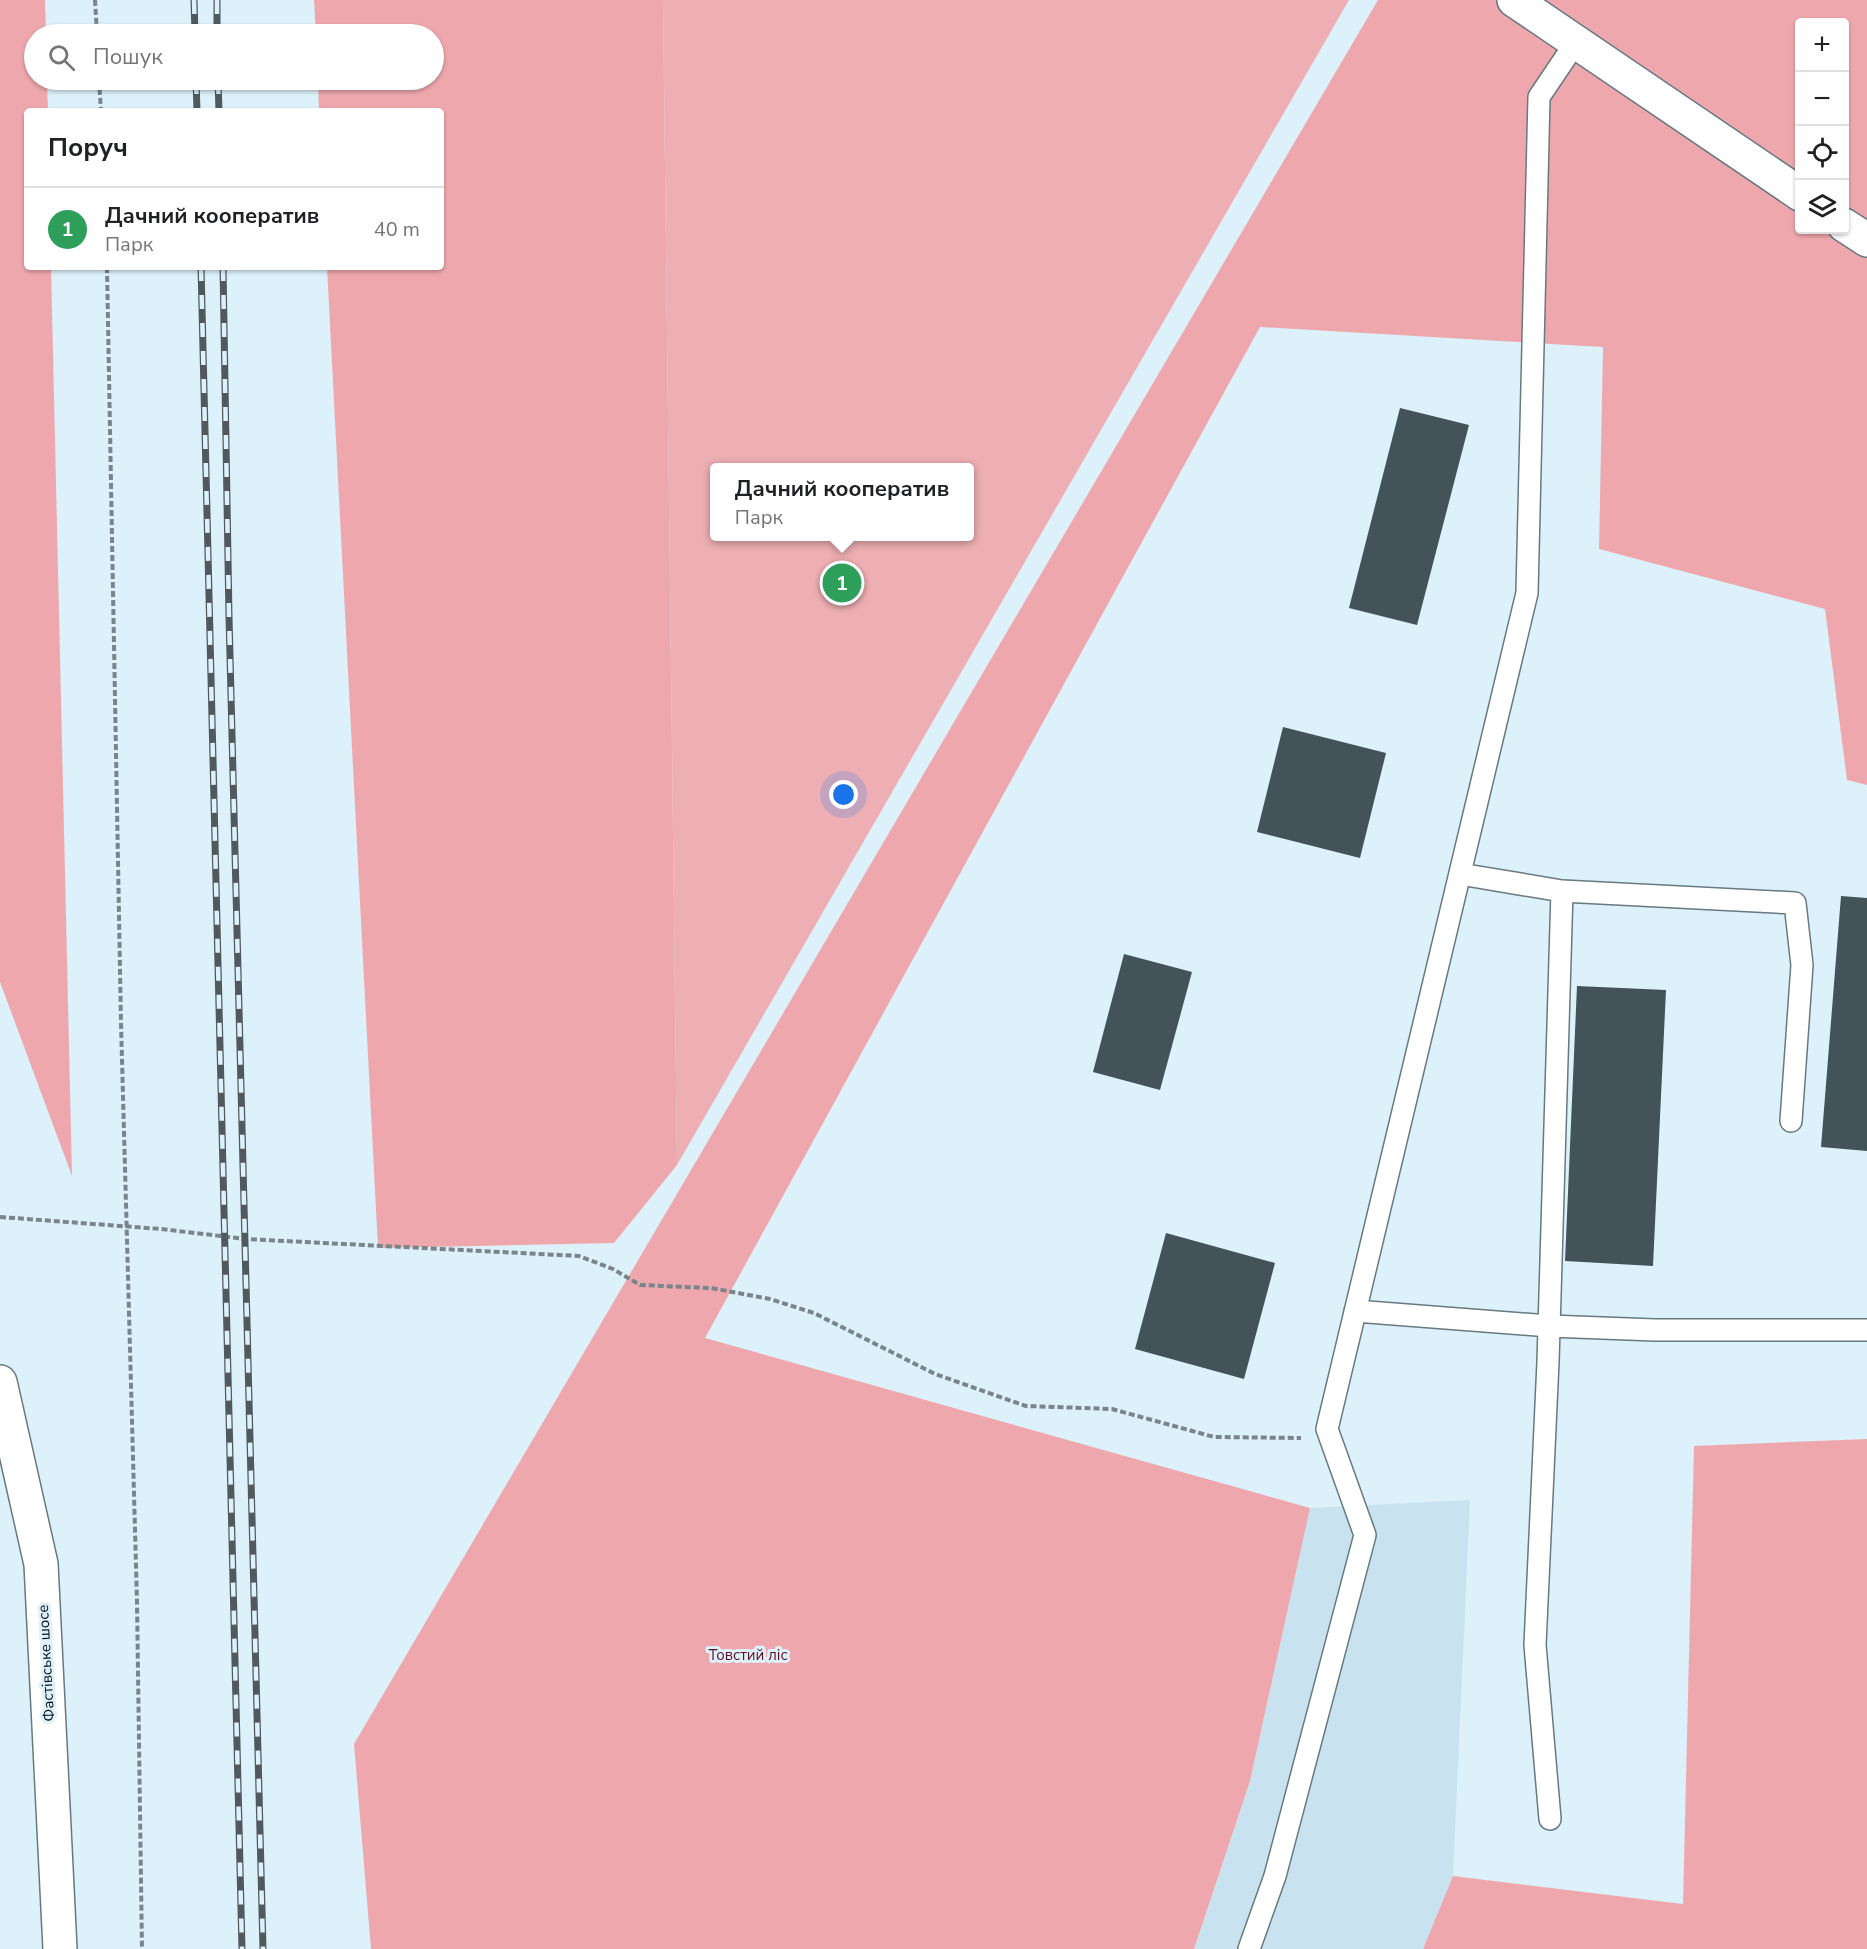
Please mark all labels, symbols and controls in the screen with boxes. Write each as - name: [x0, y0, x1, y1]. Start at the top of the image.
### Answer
- map controls: [1795, 18, 1849, 234]
- button: +: [1795, 18, 1849, 72]
- search box: [24, 24, 444, 90]
- icon: search: [45, 41, 78, 74]
- text: Пошук: [93, 42, 163, 72]
- button: −: [1795, 72, 1849, 126]
- button: locate: [1795, 126, 1849, 180]
- text: Поруч: [48, 130, 128, 165]
- button: layers: [1795, 180, 1849, 234]
- text: Дачний кооператив: [105, 201, 319, 231]
- text: 1: [62, 216, 74, 243]
- text: 40 m: [374, 216, 420, 243]
- text: Парк: [105, 231, 153, 258]
- popup: [710, 463, 974, 541]
- text: Дачний кооператив: [735, 474, 949, 504]
- text: Парк: [735, 504, 783, 531]
- pin: 1: [822, 560, 862, 606]
- your location: [829, 780, 858, 809]
- street label: Фастівське шосе: [33, 1604, 59, 1722]
- park label: Товстий ліс: [708, 1645, 788, 1665]

